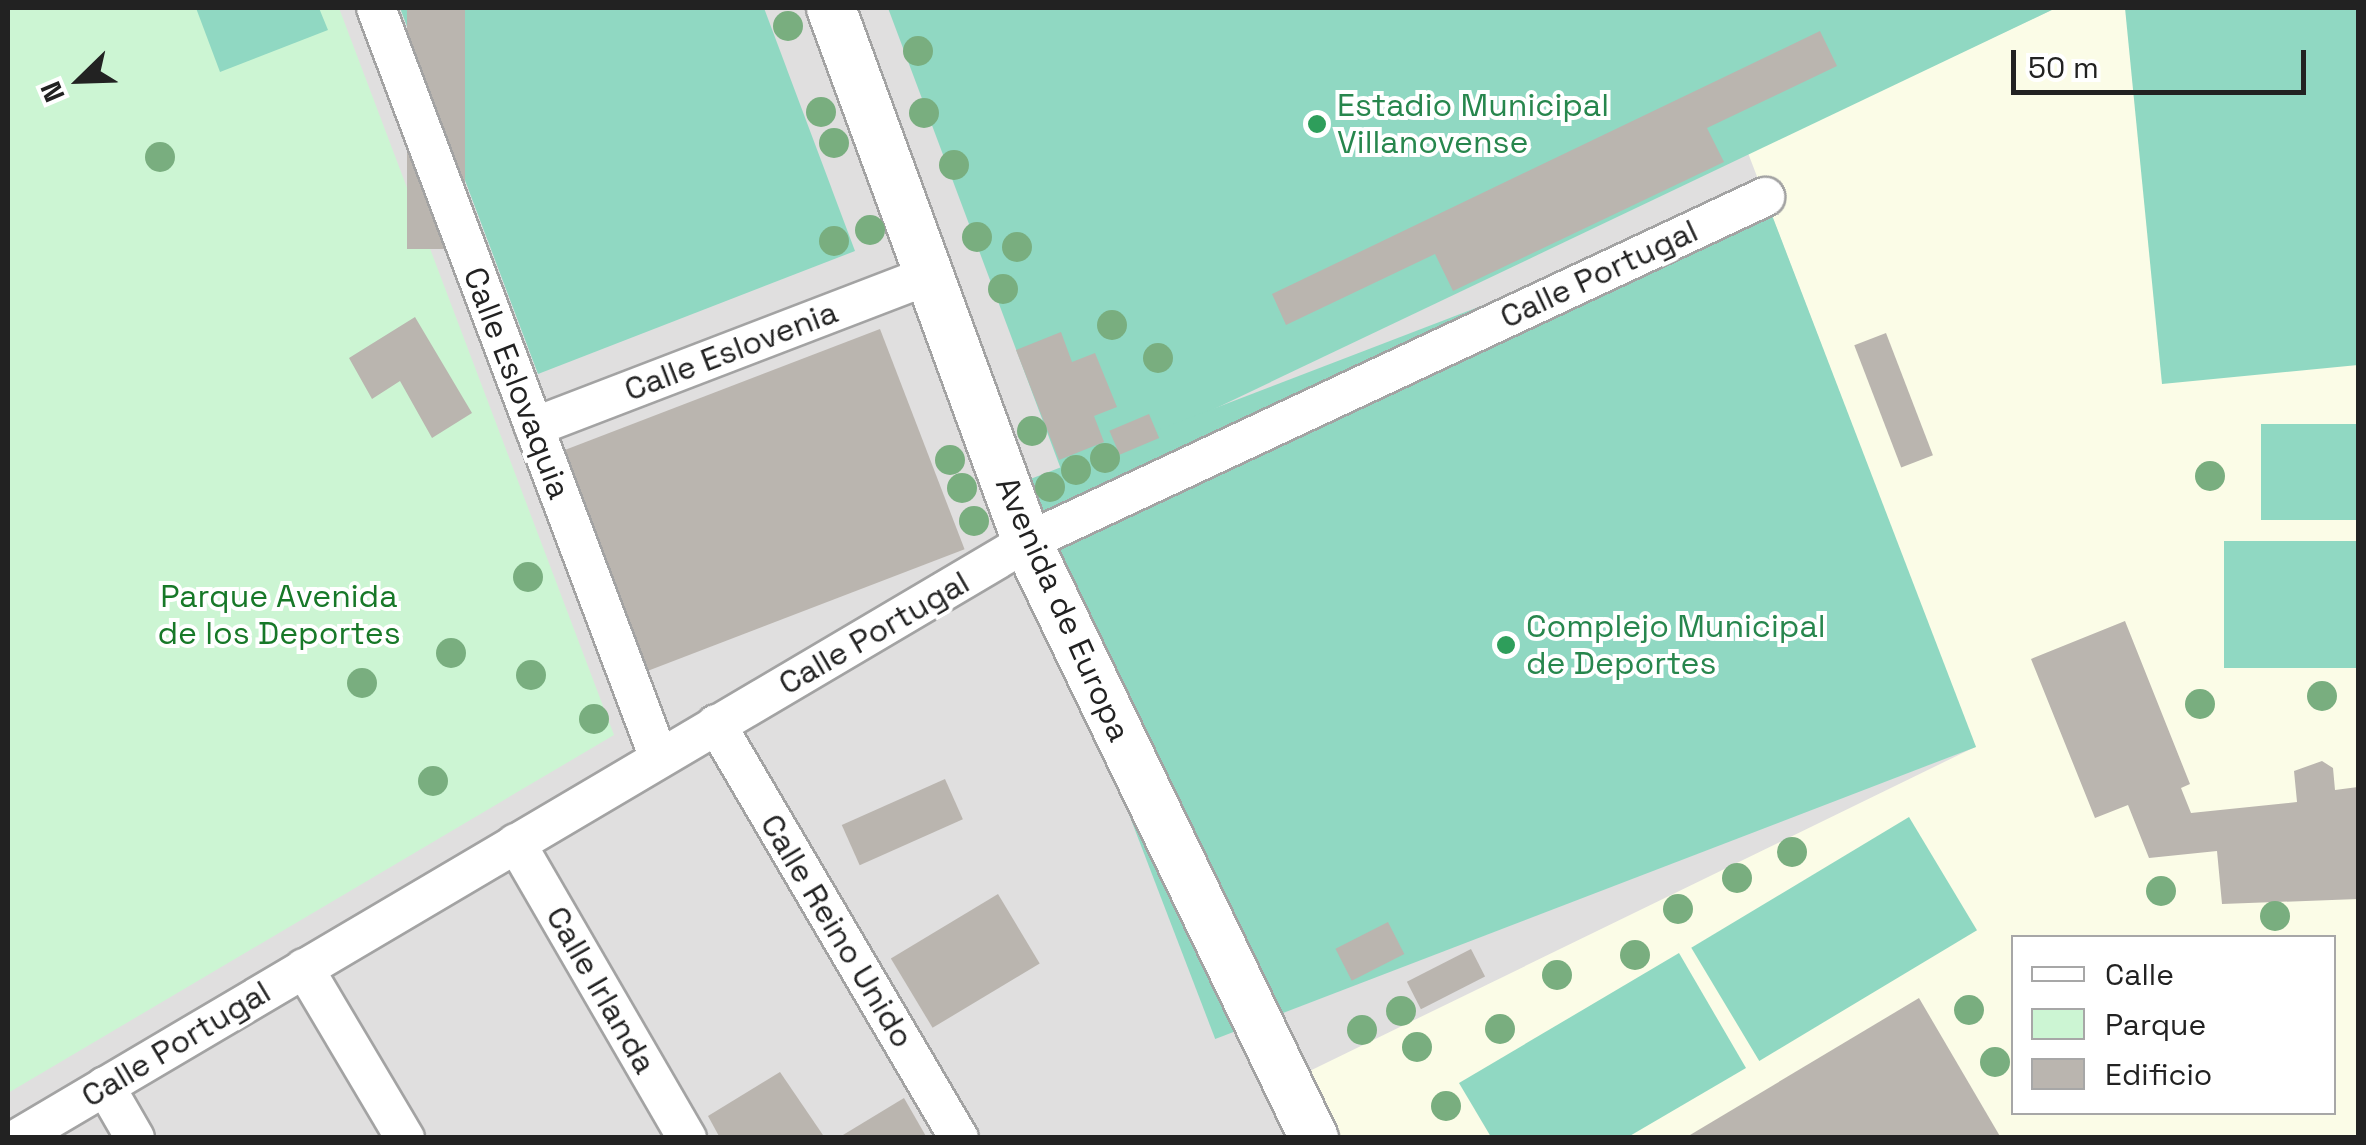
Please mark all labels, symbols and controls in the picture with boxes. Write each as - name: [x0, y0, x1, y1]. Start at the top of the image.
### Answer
- north arrow: [30, 30, 130, 130]
- scale bar: [2016, 30, 2311, 92]
- text: 50 m: [2028, 48, 2099, 87]
- text: N: [32, 76, 73, 107]
- place label: Estadio Municipal Villanovense: [1337, 87, 1609, 162]
- marker: Estadio Municipal Villanovense: [1306, 113, 1328, 135]
- street label: Calle Portugal: [1494, 211, 1704, 337]
- street label: Calle Eslovaquia: [455, 262, 579, 504]
- street label: Calle Eslovenia: [619, 293, 843, 409]
- street label: Avenida de Europa: [987, 471, 1139, 747]
- street label: Calle Portugal: [772, 563, 976, 703]
- park label: Parque Avenida de los Deportes: [157, 578, 401, 653]
- place label: Complejo Municipal de Deportes: [1526, 608, 1826, 683]
- marker: Complejo Municipal de Deportes: [1495, 634, 1517, 656]
- street label: Calle Reino Unido: [752, 807, 922, 1055]
- street label: Calle Irlanda: [538, 900, 664, 1080]
- legend: [2011, 935, 2336, 1115]
- text: Calle: [2105, 955, 2174, 994]
- street label: Calle Portugal: [75, 973, 277, 1115]
- text: Parque: [2105, 1005, 2206, 1044]
- text: Edificio: [2105, 1055, 2212, 1094]

